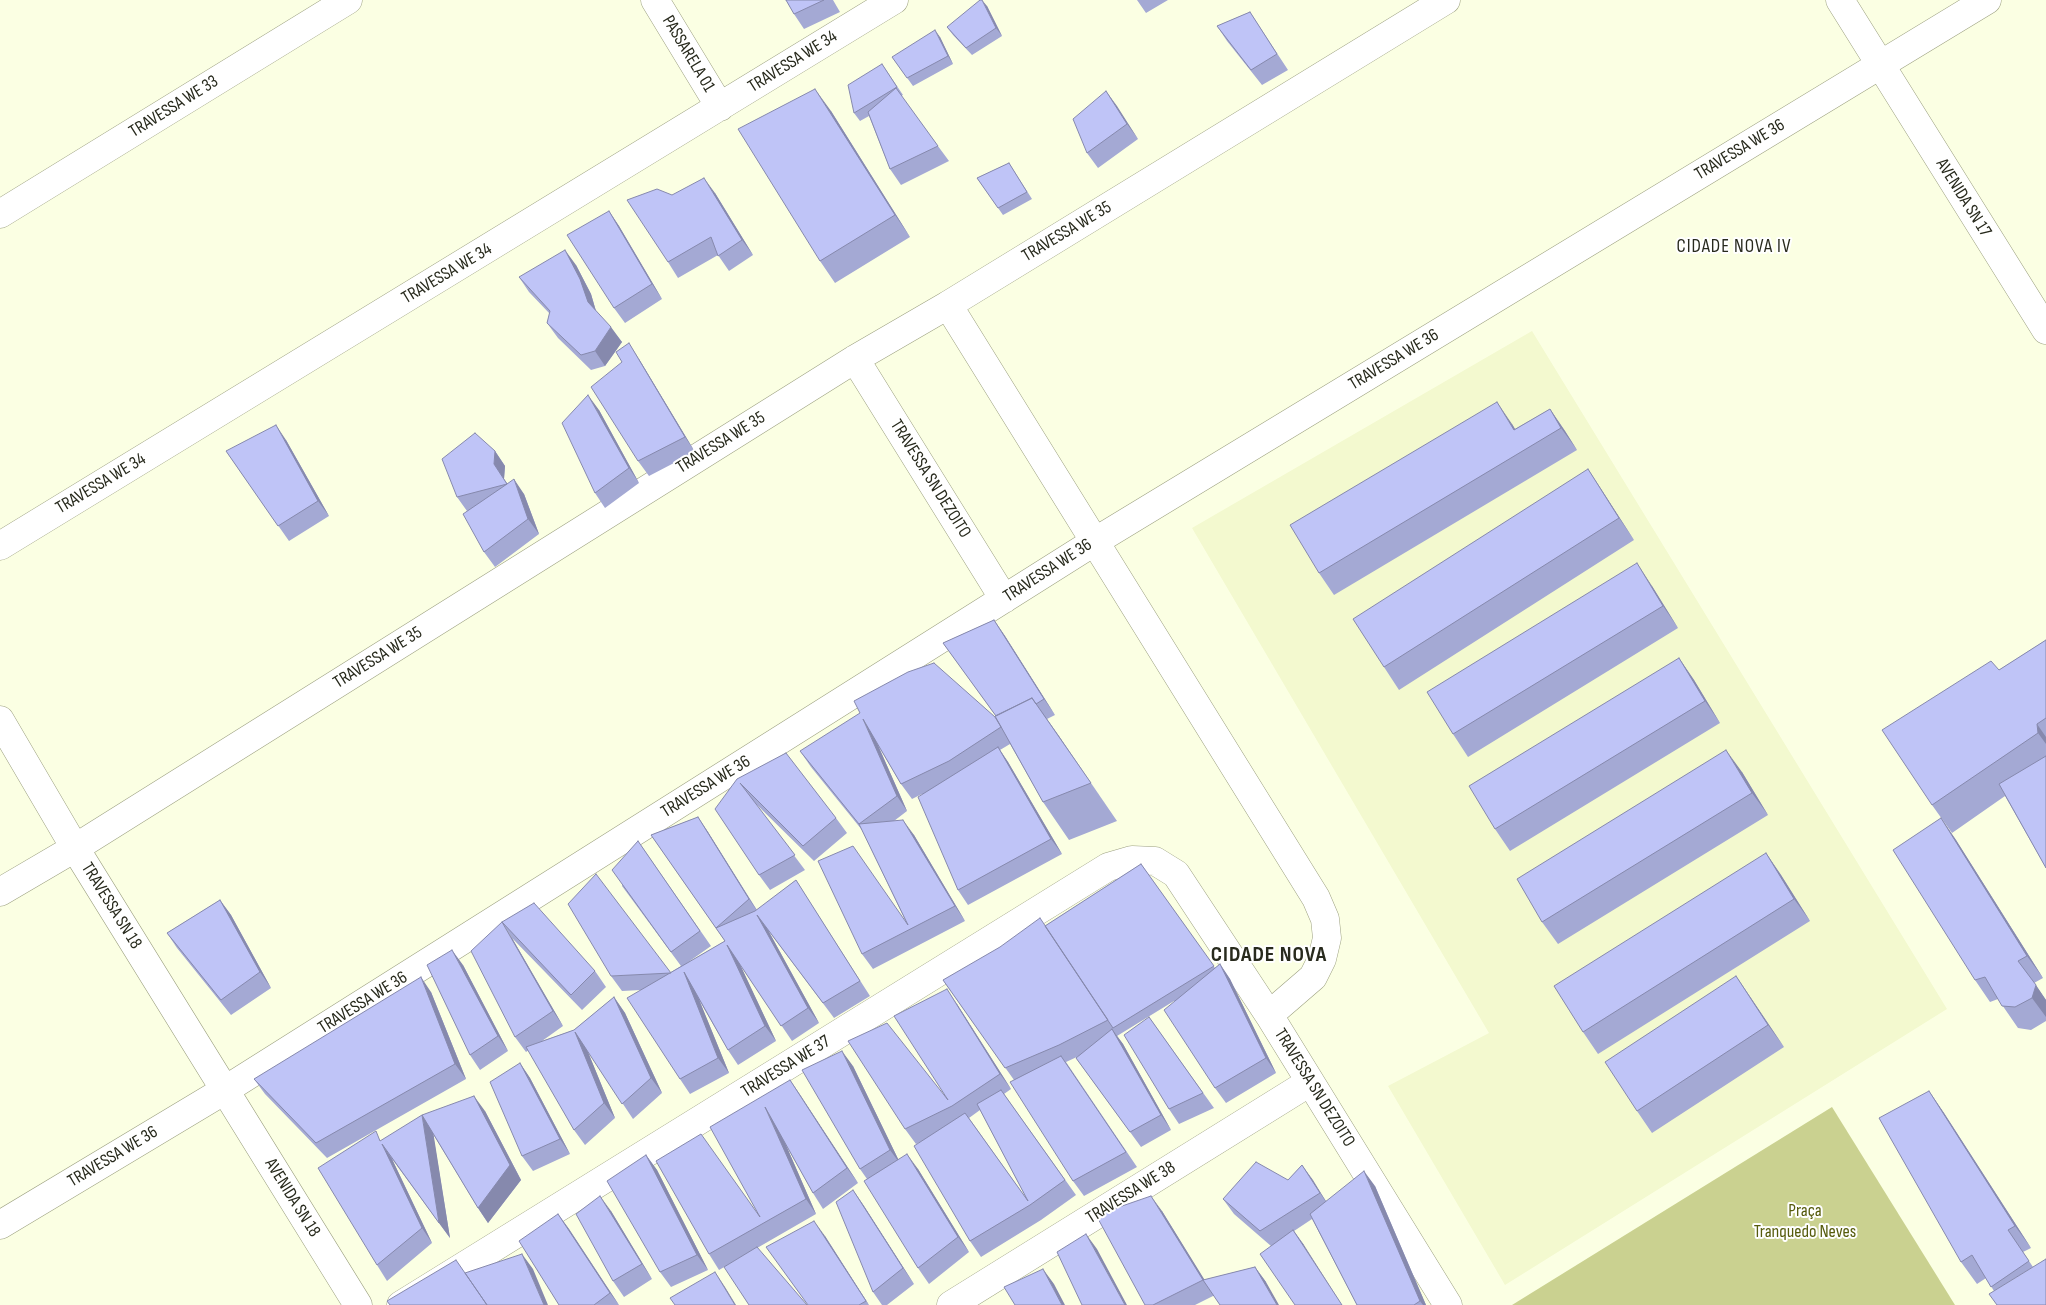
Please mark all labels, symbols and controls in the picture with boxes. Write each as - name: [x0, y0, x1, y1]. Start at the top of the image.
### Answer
- street label: PASSARELA 01: [657, 12, 719, 96]
- street label: TRAVESSA WE 34: [744, 26, 842, 98]
- street label: TRAVESSA WE 33: [125, 71, 223, 143]
- street label: TRAVESSA WE 36: [1691, 115, 1789, 185]
- street label: AVENIDA SN 17: [1931, 155, 1995, 241]
- street label: TRAVESSA WE 35: [1018, 197, 1116, 267]
- district label: CIDADE NOVA IV: [1675, 236, 1793, 258]
- street label: TRAVESSA WE 34: [398, 239, 496, 309]
- street label: TRAVESSA WE 36: [1345, 325, 1443, 395]
- street label: TRAVESSA WE 35: [673, 407, 769, 479]
- street label: TRAVESSA SN DEZOITO: [885, 416, 975, 542]
- street label: TRAVESSA WE 34: [52, 449, 150, 519]
- street label: TRAVESSA WE 36: [1000, 534, 1096, 608]
- street label: TRAVESSA WE 35: [330, 622, 426, 694]
- street label: TRAVESSA WE 36: [657, 751, 755, 823]
- street label: TRAVESSA SN 18: [76, 859, 146, 953]
- district label: CIDADE NOVA: [1209, 942, 1329, 968]
- street label: TRAVESSA WE 36: [314, 967, 412, 1039]
- street label: TRAVESSA SN DEZOITO: [1269, 1025, 1359, 1151]
- street label: TRAVESSA WE 37: [738, 1031, 834, 1103]
- street label: TRAVESSA WE 36: [64, 1122, 162, 1192]
- street label: AVENIDA SN 18: [259, 1155, 325, 1241]
- street label: TRAVESSA WE 38: [1082, 1157, 1180, 1229]
- park label: Praça Tranquedo Neves: [1754, 1200, 1856, 1242]

